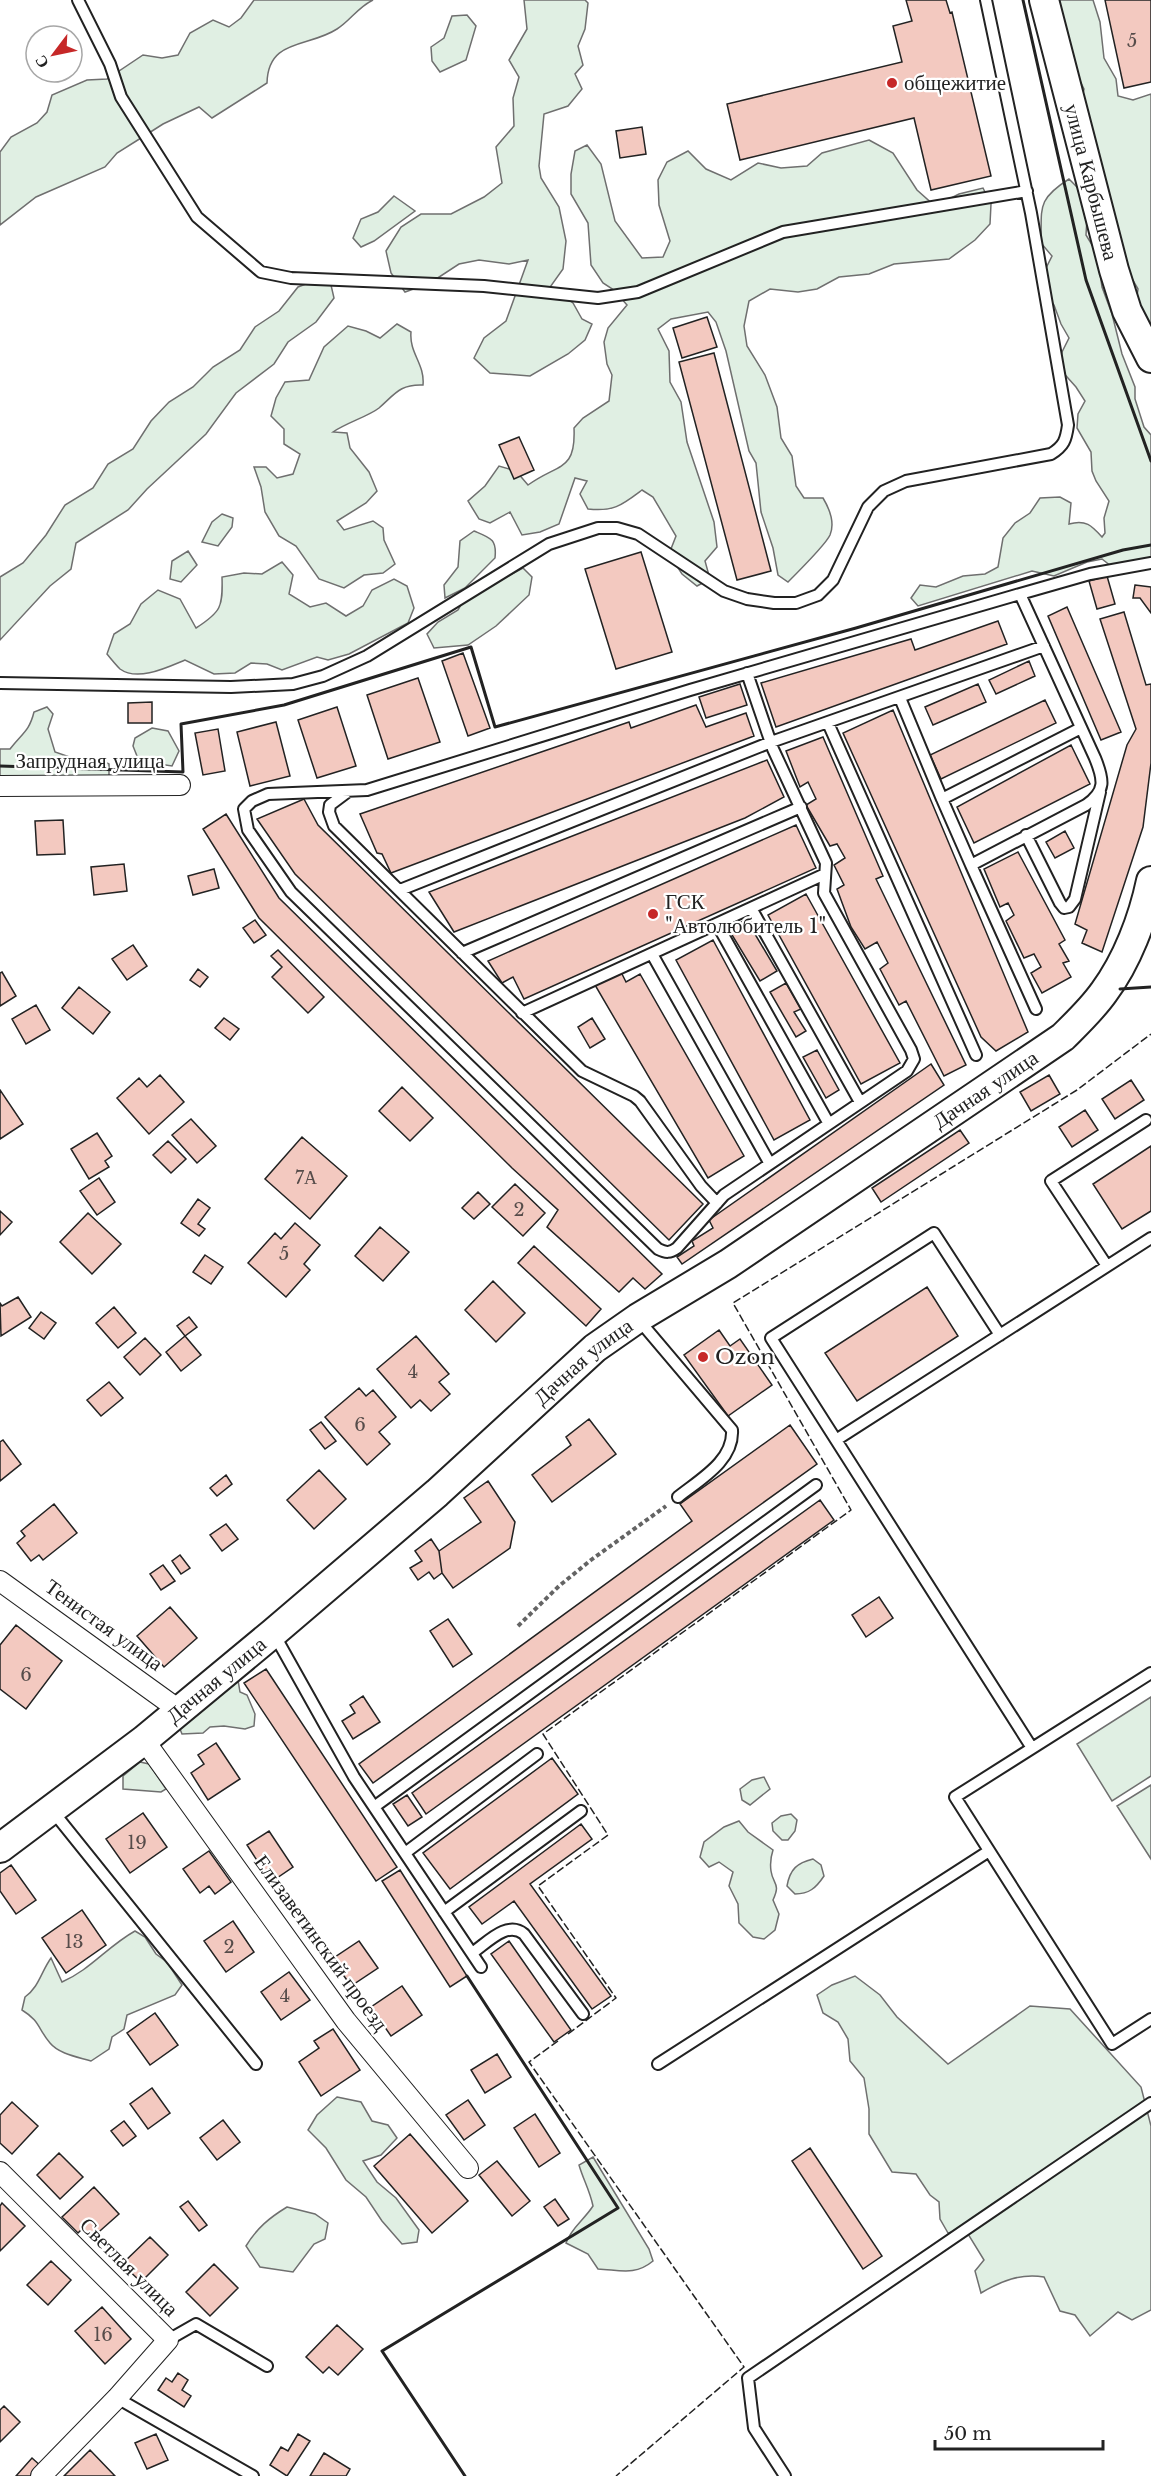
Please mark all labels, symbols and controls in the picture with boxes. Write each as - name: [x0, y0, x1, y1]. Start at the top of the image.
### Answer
- north arrow: [24, 24, 84, 84]
- house number: 5: [1127, 30, 1137, 52]
- text: С: [30, 52, 53, 72]
- place label: общежитие: [904, 70, 1006, 96]
- marker: общежитие: [885, 76, 899, 90]
- street label: улица Карбышева: [1058, 101, 1124, 264]
- street label: Запрудная улица: [16, 748, 165, 774]
- place label: ГСК "Автолюбитель 1": [665, 889, 826, 939]
- marker: ГСК "Автолюбитель 1": [646, 907, 660, 921]
- street label: Дачная улица: [928, 1044, 1044, 1134]
- house number: 7А: [295, 1167, 317, 1189]
- house number: 2: [513, 1199, 525, 1221]
- house number: 5: [279, 1243, 289, 1265]
- street label: Дачная улица: [528, 1312, 638, 1411]
- place label: Ozon: [715, 1344, 775, 1370]
- marker: Ozon: [696, 1350, 710, 1364]
- house number: 4: [408, 1361, 418, 1383]
- house number: 6: [354, 1414, 366, 1436]
- street label: Тенистая улица: [40, 1573, 169, 1677]
- street label: Дачная улица: [161, 1631, 272, 1729]
- house number: 6: [20, 1664, 32, 1686]
- house number: 19: [127, 1832, 147, 1854]
- street label: Елизаветинский проезд: [248, 1850, 394, 2036]
- house number: 13: [64, 1931, 84, 1953]
- house number: 2: [223, 1936, 235, 1958]
- house number: 4: [280, 1985, 290, 2007]
- street label: Светлая улица: [74, 2212, 184, 2322]
- house number: 16: [93, 2324, 113, 2346]
- scale bar: [935, 2413, 1103, 2451]
- text: 50 m: [944, 2423, 992, 2445]

